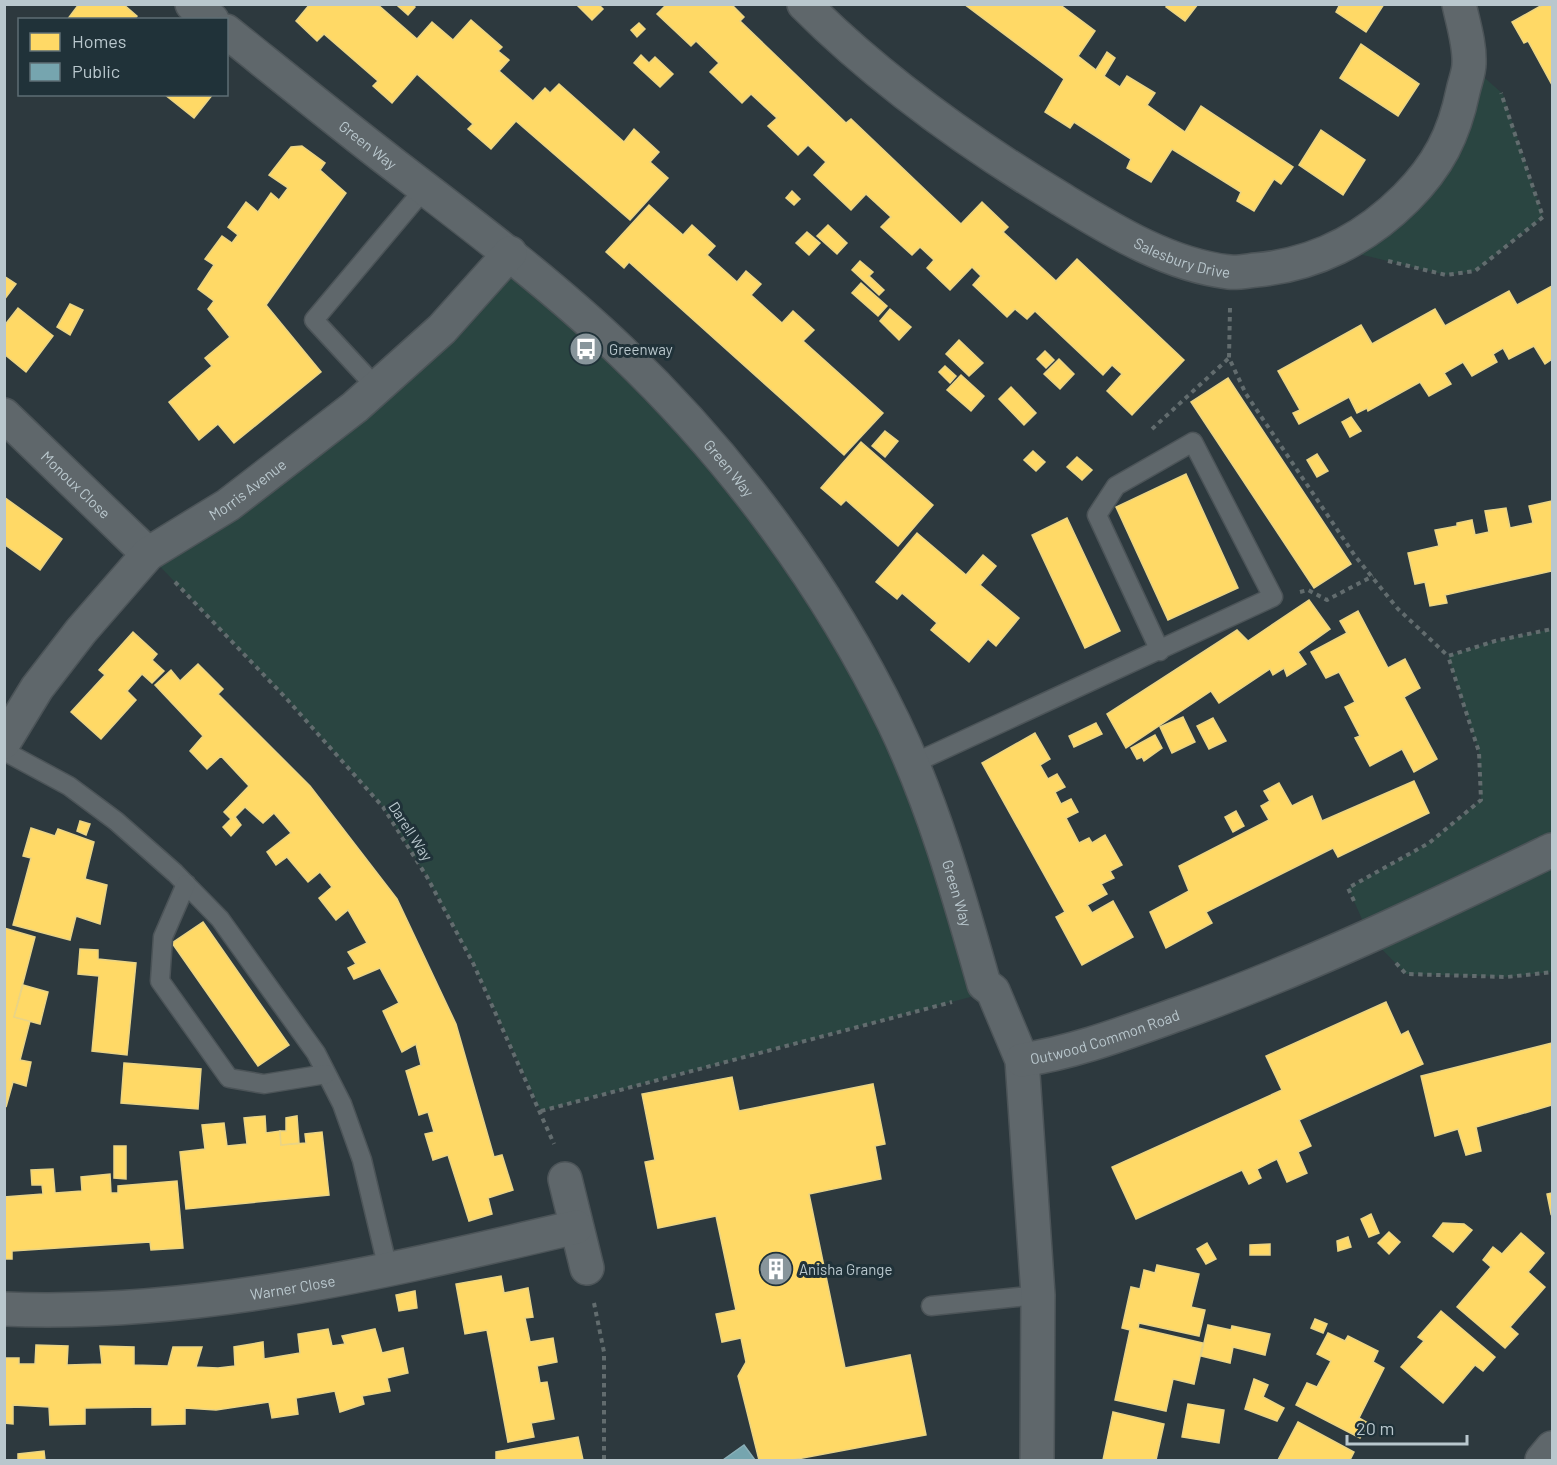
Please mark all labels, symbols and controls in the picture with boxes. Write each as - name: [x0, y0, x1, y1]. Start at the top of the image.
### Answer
- legend: [18, 18, 228, 96]
- text: Homes: [72, 30, 126, 52]
- text: Public: [72, 60, 120, 82]
- street label: Green Way: [336, 116, 401, 173]
- street label: Salesbury Drive: [1131, 233, 1231, 281]
- bus stop icon: Greenway: [568, 331, 604, 367]
- place label: Greenway: [609, 340, 673, 358]
- street label: Green Way: [700, 436, 758, 500]
- street label: Monoux Close: [38, 447, 114, 522]
- street label: Morris Avenue: [205, 455, 289, 524]
- street label: Darell Way: [385, 798, 437, 864]
- street label: Green Way: [939, 857, 976, 929]
- street label: Outwood Common Road: [1029, 1005, 1182, 1068]
- building icon: Anisha Grange: [758, 1251, 794, 1287]
- place label: Anisha Grange: [799, 1260, 892, 1278]
- street label: Warner Close: [249, 1271, 337, 1303]
- scale bar: [1347, 1408, 1467, 1446]
- text: 20 m: [1356, 1417, 1394, 1439]

